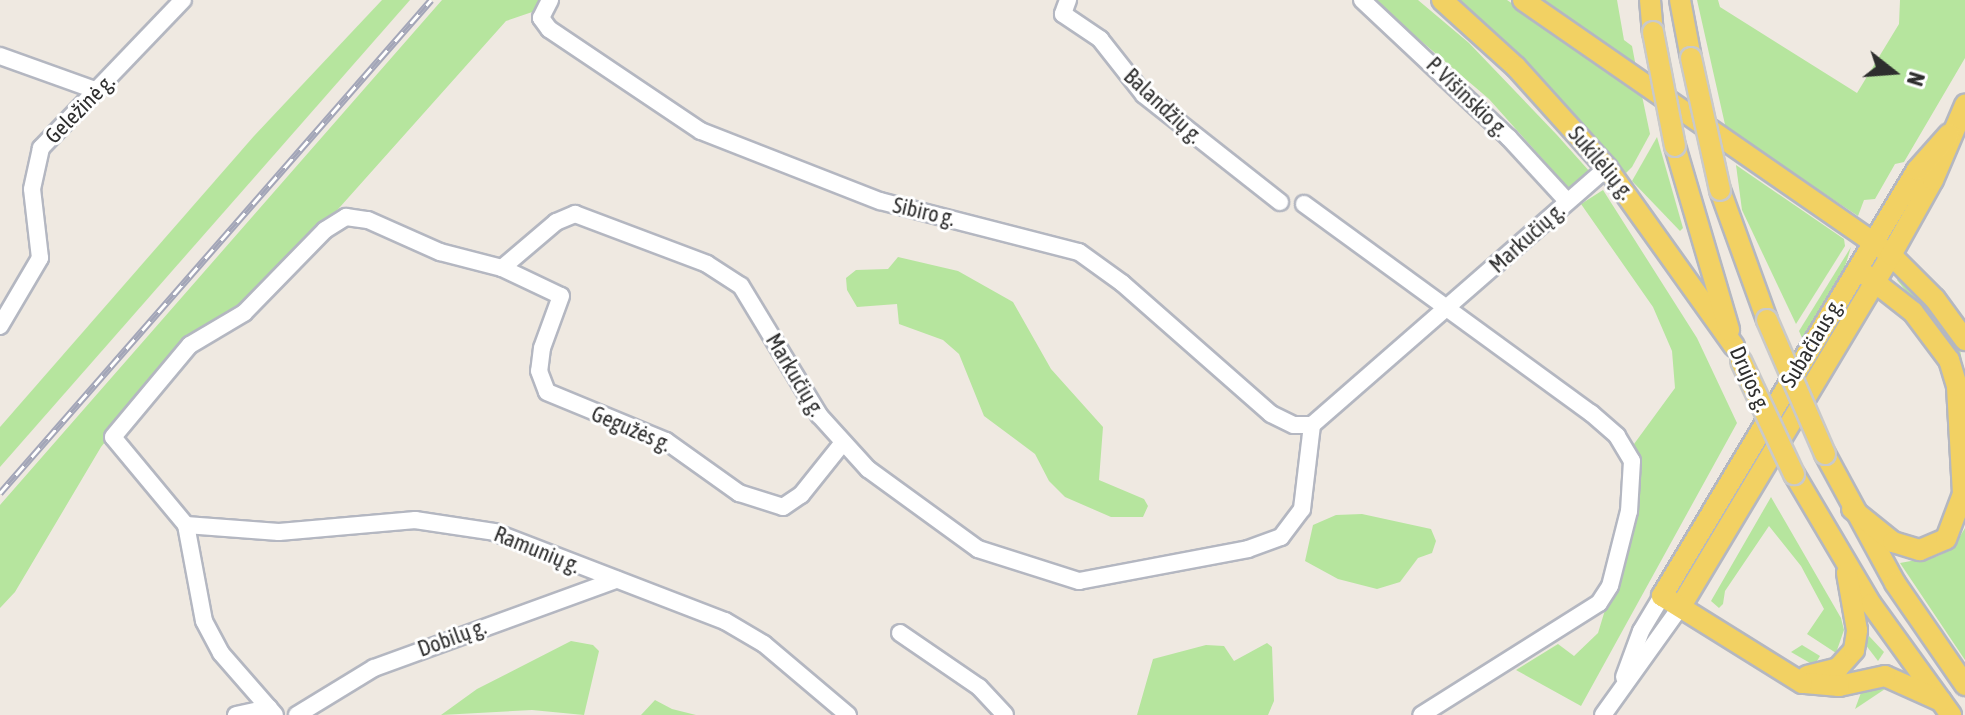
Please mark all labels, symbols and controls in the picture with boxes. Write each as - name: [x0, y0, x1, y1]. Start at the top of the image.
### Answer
- north arrow: [1853, 32, 1933, 112]
- street label: P. Višinskio g.: [1421, 52, 1513, 142]
- street label: Balandžių g.: [1118, 63, 1208, 149]
- street label: Geležinė g.: [40, 69, 120, 149]
- text: N: [1902, 69, 1930, 89]
- street label: Sukilėlių g.: [1563, 121, 1639, 205]
- street label: Sibiro g.: [890, 192, 958, 232]
- street label: Markučių g.: [1484, 197, 1570, 279]
- street label: Subačiaus g.: [1775, 294, 1849, 392]
- street label: Markučių g.: [760, 329, 830, 421]
- street label: Drujos g.: [1724, 342, 1776, 416]
- street label: Gegužės g.: [587, 401, 675, 457]
- street label: Ramunių g.: [490, 521, 584, 579]
- street label: Dobilų g.: [414, 613, 490, 663]

